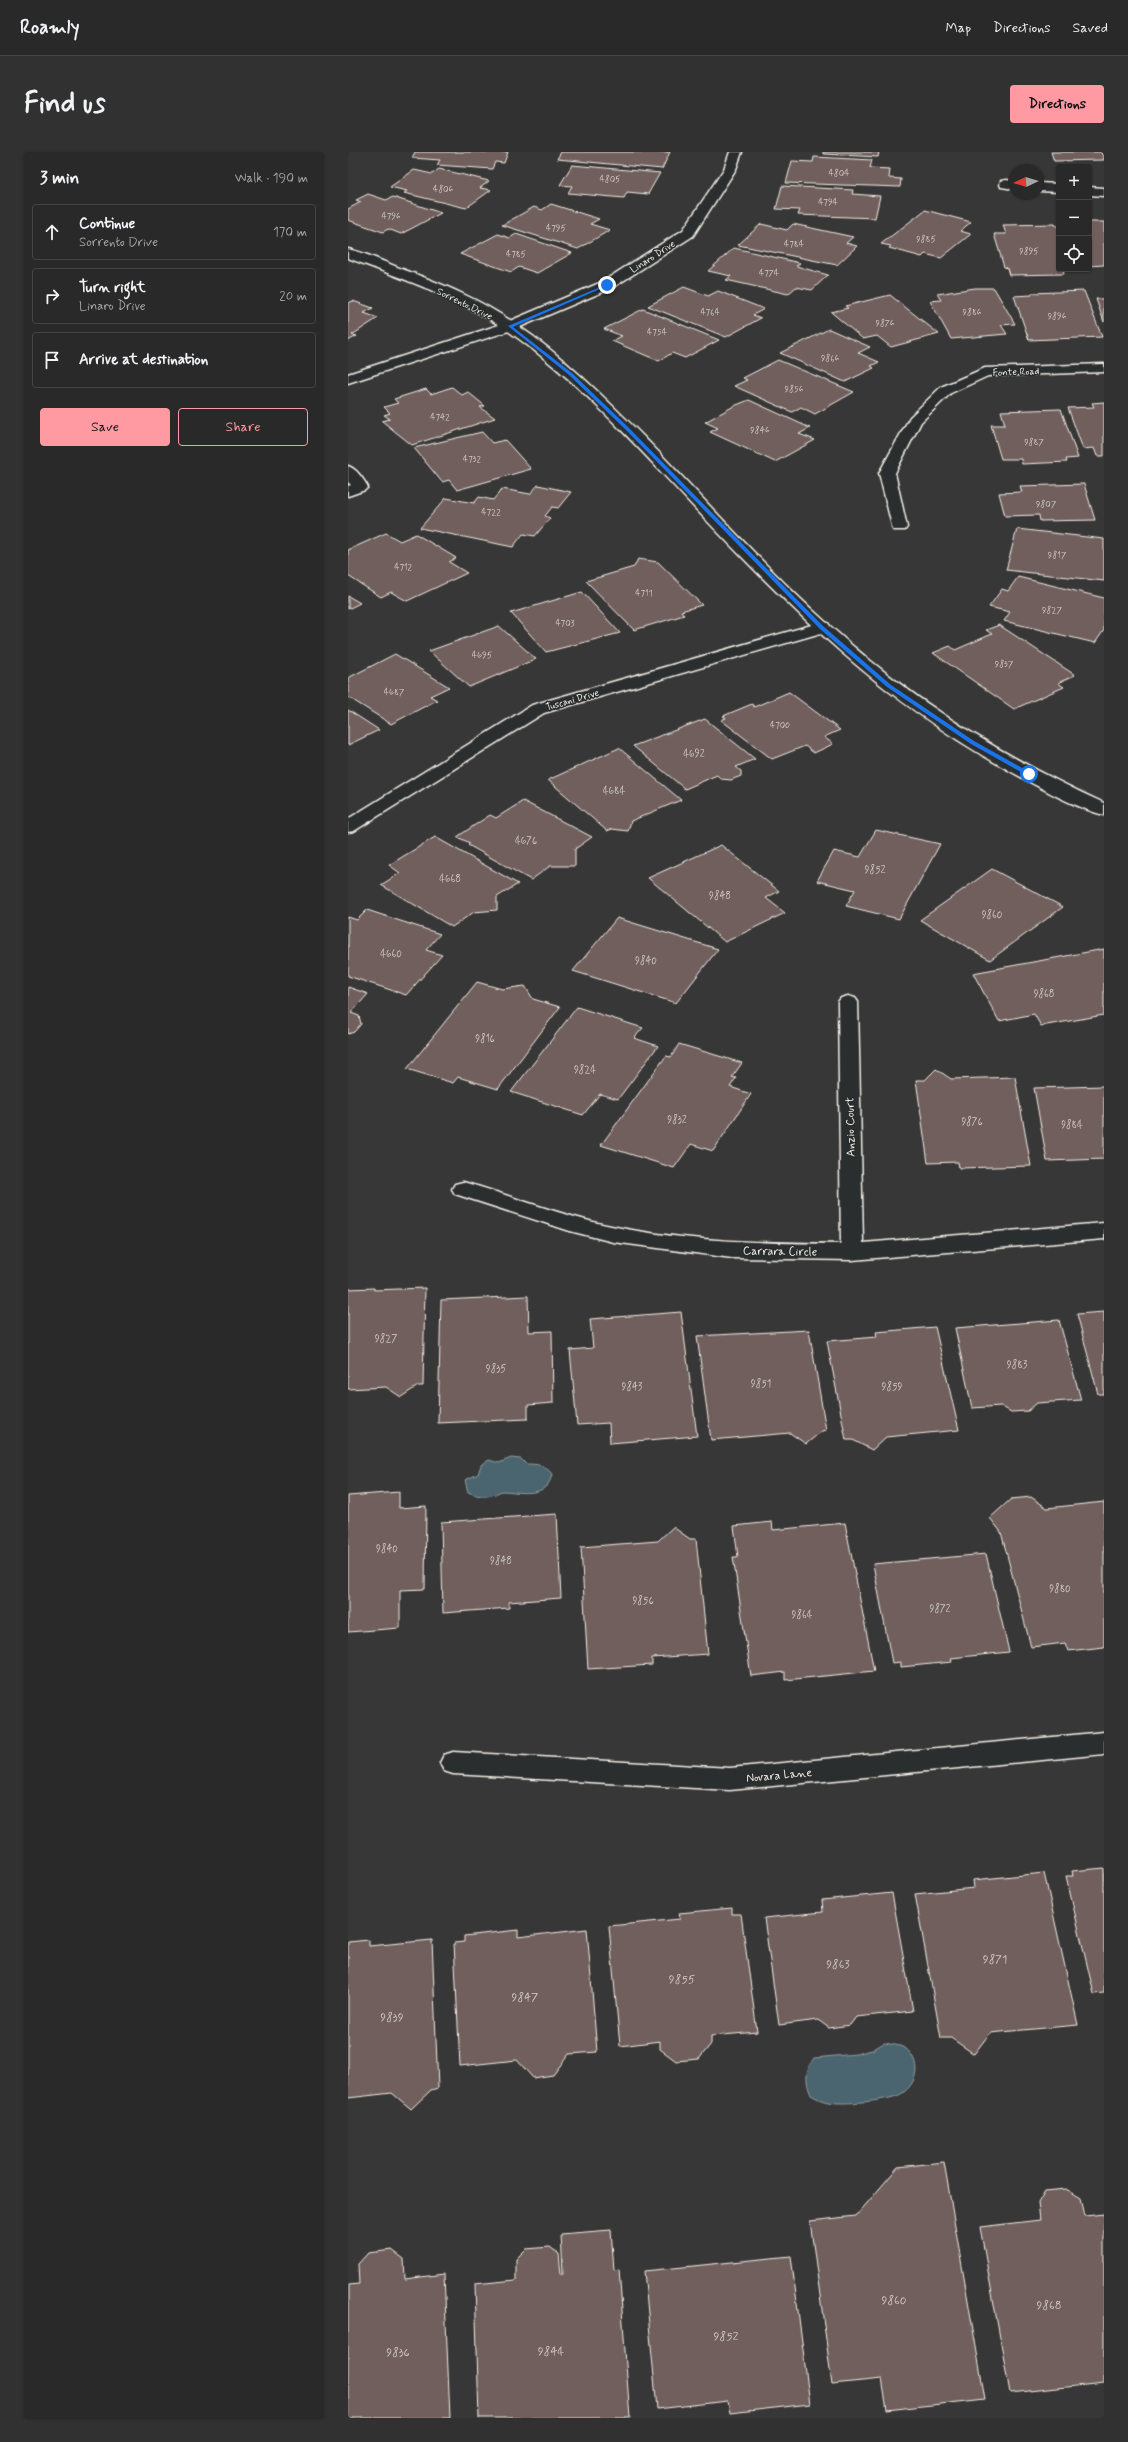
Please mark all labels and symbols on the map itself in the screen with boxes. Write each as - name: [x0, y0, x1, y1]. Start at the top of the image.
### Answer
- north arrow: [1008, 164, 1044, 200]
- house number: 4804: [829, 168, 849, 179]
- house number: 4805: [600, 174, 621, 185]
- house number: 4806: [433, 184, 453, 195]
- house number: 4794: [818, 197, 838, 208]
- house number: 4796: [381, 211, 401, 222]
- house number: 4795: [546, 223, 567, 234]
- house number: 9885: [916, 234, 936, 245]
- street label: Linaro Drive: [628, 238, 678, 277]
- house number: 4784: [784, 239, 804, 250]
- house number: 9895: [1019, 246, 1039, 257]
- house number: 4785: [506, 249, 527, 260]
- house number: 4774: [759, 268, 779, 279]
- route end: [598, 276, 616, 294]
- street label: Sorrento Drive: [434, 285, 495, 324]
- house number: 4764: [700, 307, 720, 318]
- house number: 9886: [963, 307, 982, 318]
- house number: 9896: [1048, 311, 1067, 322]
- house number: 9876: [876, 318, 895, 329]
- house number: 4754: [647, 327, 667, 338]
- house number: 9866: [821, 353, 839, 364]
- street label: Fonte Road: [992, 365, 1040, 380]
- house number: 9856: [785, 384, 804, 395]
- house number: 4742: [430, 412, 450, 423]
- house number: 9846: [750, 425, 770, 436]
- house number: 9887: [1024, 437, 1044, 448]
- house number: 4732: [463, 454, 482, 465]
- house number: 9807: [1036, 499, 1057, 510]
- house number: 4722: [481, 507, 501, 518]
- house number: 9817: [1048, 550, 1067, 561]
- house number: 4712: [394, 562, 412, 573]
- house number: 4711: [635, 588, 653, 599]
- house number: 9827: [1042, 605, 1063, 616]
- house number: 4703: [555, 618, 575, 629]
- house number: 4695: [472, 650, 493, 661]
- house number: 9837: [995, 659, 1014, 670]
- street label: Tuscani Drive: [544, 686, 601, 714]
- house number: 4687: [384, 687, 405, 698]
- house number: 4700: [770, 720, 790, 731]
- house number: 4692: [683, 748, 705, 761]
- route start: [1020, 765, 1038, 783]
- house number: 4684: [603, 785, 625, 798]
- house number: 4676: [515, 835, 537, 848]
- house number: 9852: [865, 863, 886, 877]
- house number: 4668: [439, 873, 461, 886]
- house number: 9848: [709, 889, 731, 903]
- house number: 9860: [982, 908, 1003, 922]
- house number: 4660: [380, 948, 402, 961]
- house number: 9840: [635, 954, 657, 968]
- house number: 9868: [1034, 987, 1054, 1001]
- house number: 9816: [475, 1032, 495, 1046]
- house number: 9824: [574, 1063, 596, 1077]
- street label: Anzio Court: [842, 1097, 860, 1157]
- house number: 9832: [667, 1113, 687, 1127]
- house number: 9876: [961, 1115, 983, 1129]
- house number: 9884: [1061, 1118, 1083, 1132]
- street label: Carrara Circle: [743, 1243, 817, 1261]
- house number: 9827: [375, 1332, 397, 1346]
- house number: 9883: [1007, 1358, 1028, 1372]
- house number: 9835: [486, 1362, 506, 1376]
- house number: 9851: [751, 1377, 771, 1391]
- house number: 9843: [622, 1380, 643, 1394]
- house number: 9859: [882, 1380, 903, 1394]
- house number: 9840: [376, 1542, 398, 1556]
- house number: 9848: [490, 1554, 512, 1568]
- house number: 9880: [1049, 1582, 1071, 1596]
- house number: 9856: [632, 1594, 654, 1608]
- house number: 9872: [930, 1602, 951, 1616]
- house number: 9864: [792, 1608, 813, 1622]
- street label: Novara Lane: [745, 1765, 813, 1787]
- house number: 9871: [983, 1952, 1007, 1968]
- house number: 9863: [826, 1957, 850, 1973]
- house number: 9855: [669, 1972, 695, 1988]
- house number: 9847: [512, 1990, 538, 2006]
- house number: 9839: [380, 2010, 404, 2026]
- house number: 9860: [882, 2293, 907, 2309]
- house number: 9868: [1037, 2298, 1061, 2314]
- house number: 9852: [713, 2329, 739, 2345]
- house number: 9844: [538, 2344, 564, 2360]
- house number: 9836: [386, 2345, 410, 2361]

